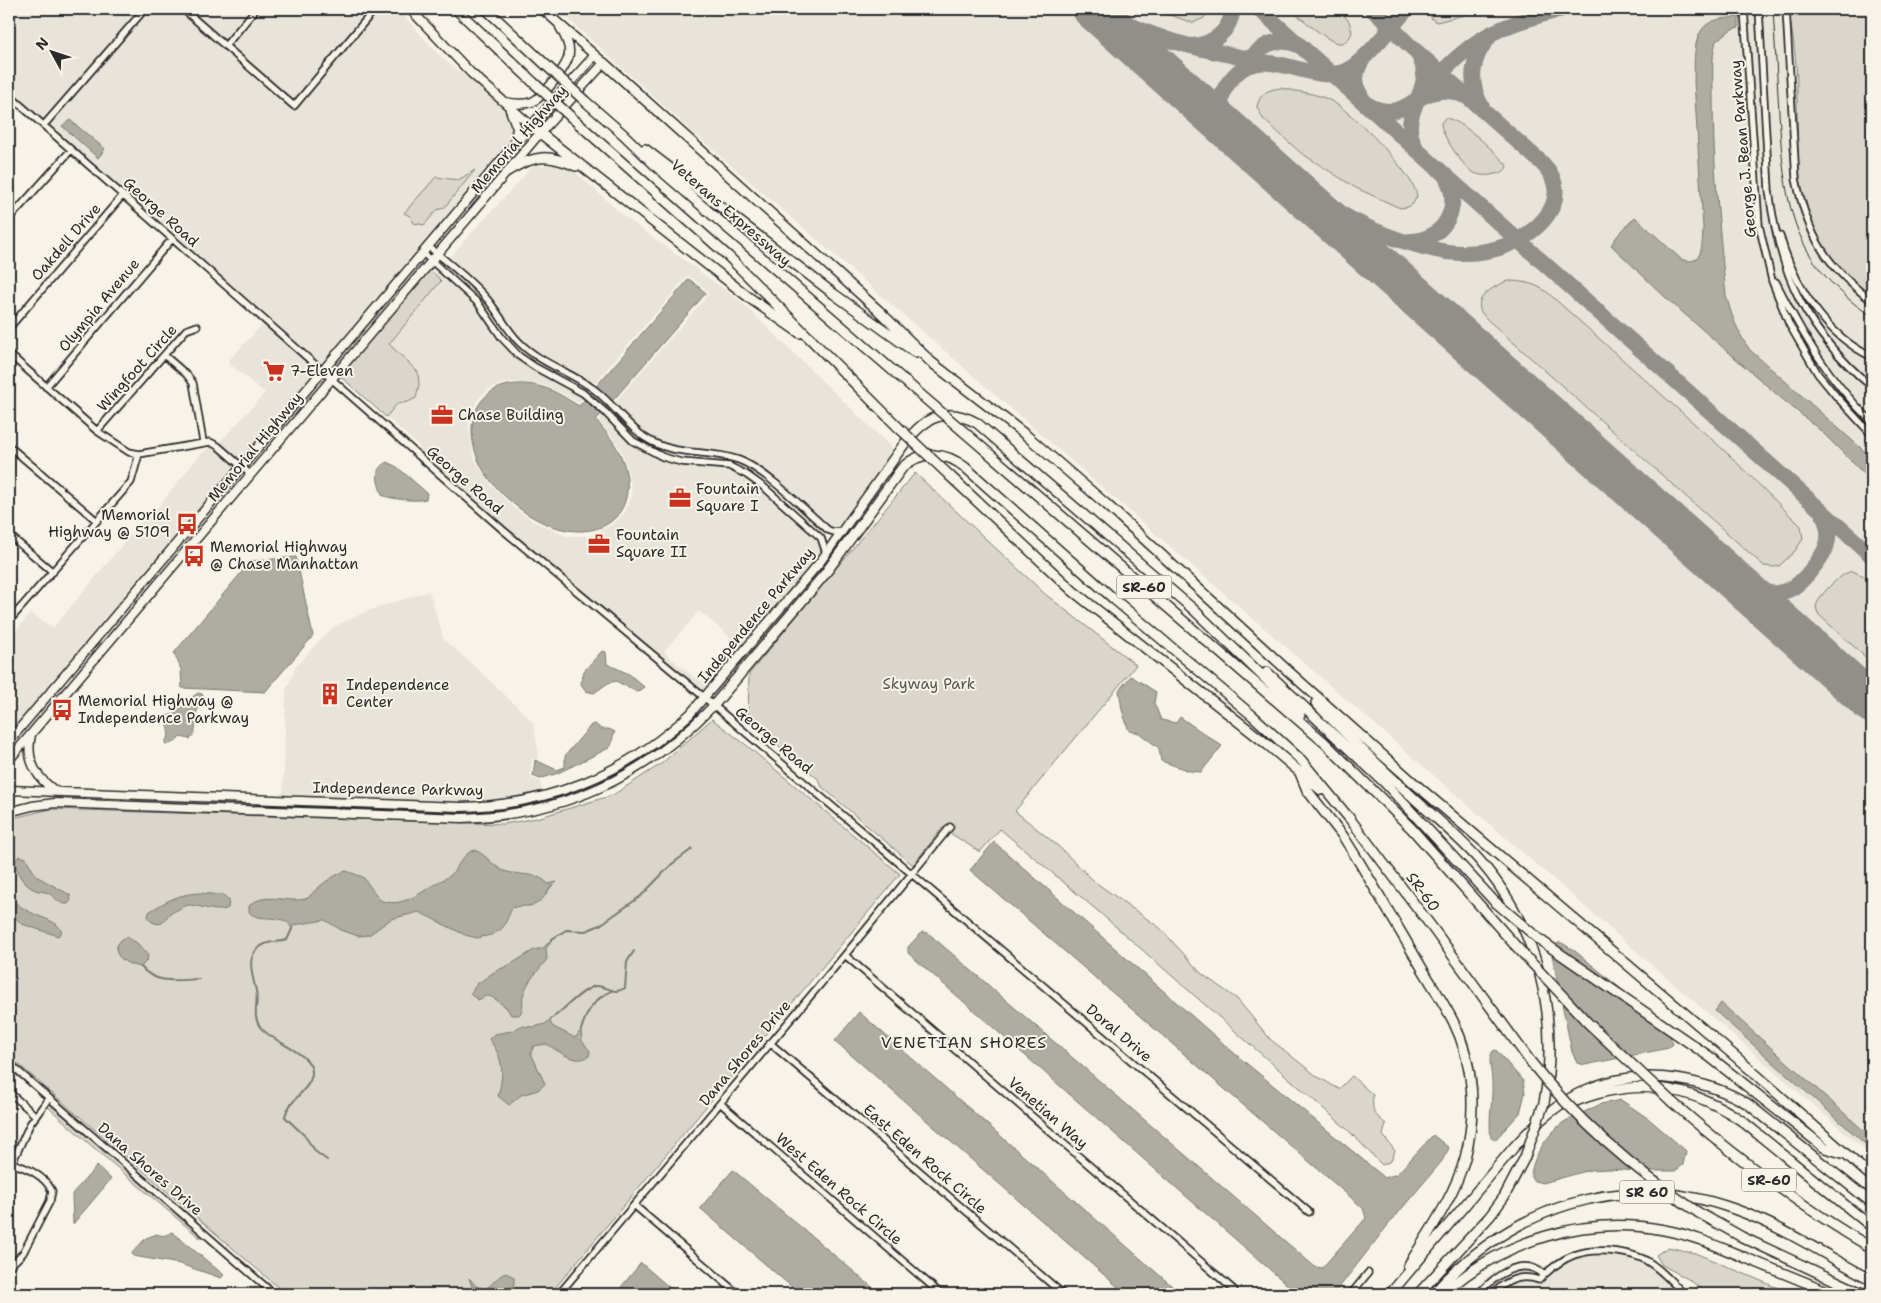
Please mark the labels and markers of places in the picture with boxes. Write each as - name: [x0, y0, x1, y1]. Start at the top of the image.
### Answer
- supermarket icon: 7-Eleven: [261, 358, 287, 384]
- place label: 7-Eleven: [290, 361, 353, 381]
- office icon: Chase Building: [429, 402, 455, 428]
- place label: Chase Building: [458, 405, 564, 425]
- place label: Fountain Square I: [696, 479, 759, 516]
- office icon: Fountain Square I: [667, 485, 693, 511]
- place label: Memorial Highway @ 5109: [48, 505, 170, 542]
- bus stop icon: Memorial Highway @ 5109: [174, 511, 200, 537]
- place label: Fountain Square II: [616, 525, 687, 562]
- office icon: Fountain Square II: [586, 531, 612, 557]
- place label: Memorial Highway @ Chase Manhattan: [210, 537, 358, 574]
- bus stop icon: Memorial Highway @ Chase Manhattan: [181, 543, 207, 569]
- place label: Independence Center: [346, 675, 449, 712]
- building icon: Independence Center: [317, 681, 343, 707]
- place label: Memorial Highway @ Independence Parkway: [78, 691, 249, 728]
- bus stop icon: Memorial Highway @ Independence Parkway: [49, 697, 75, 723]

